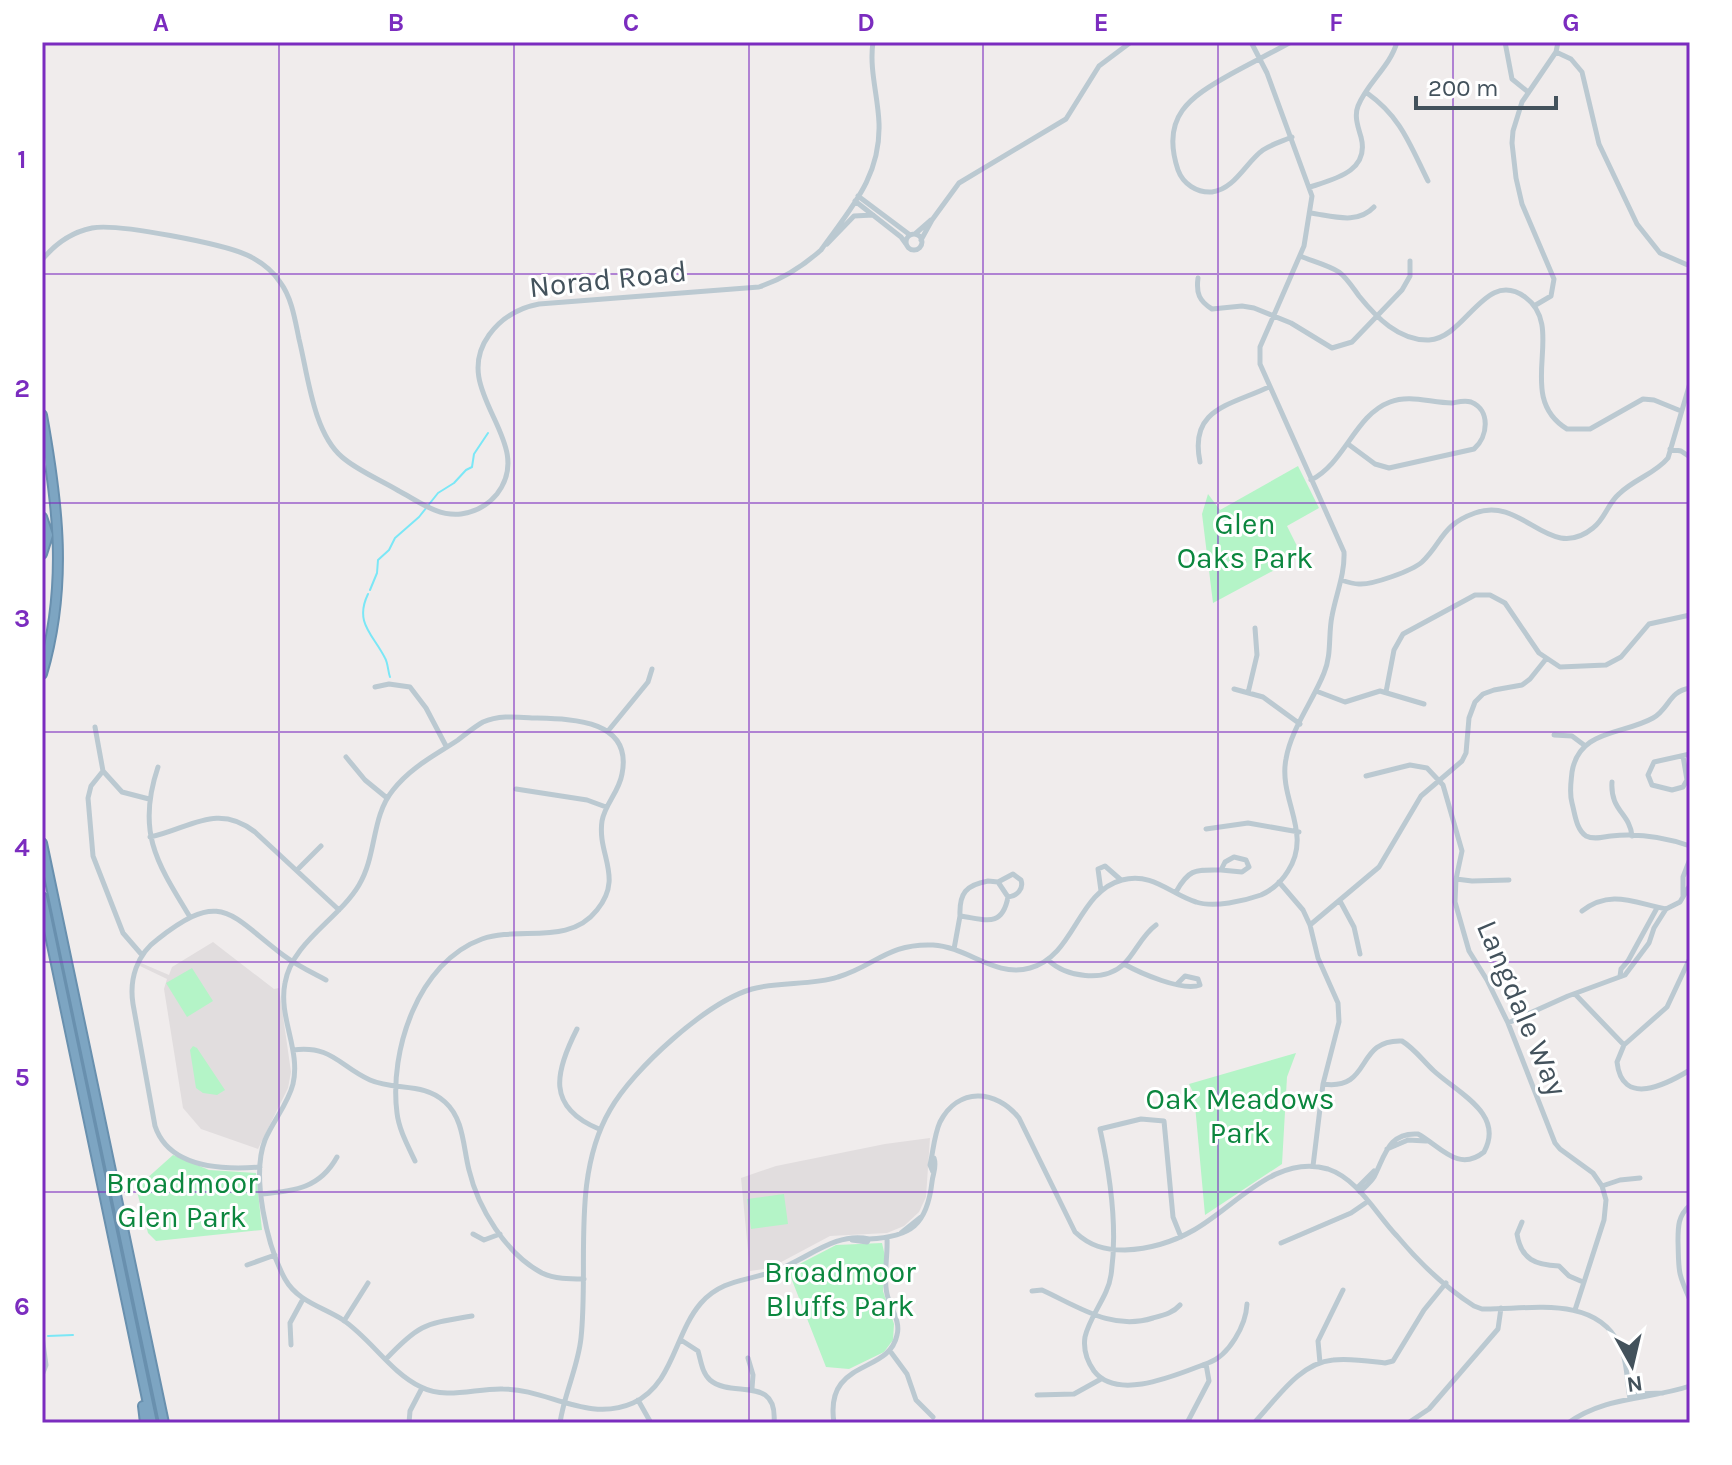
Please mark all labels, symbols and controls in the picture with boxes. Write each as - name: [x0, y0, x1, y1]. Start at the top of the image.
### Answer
- text: A: [153, 7, 169, 38]
- text: B: [388, 7, 404, 38]
- text: C: [623, 7, 639, 38]
- text: D: [857, 7, 875, 38]
- text: E: [1093, 7, 1109, 38]
- text: F: [1329, 7, 1343, 38]
- text: G: [1562, 7, 1580, 38]
- scale bar: [1416, 60, 1556, 110]
- text: 200 m: [1428, 74, 1499, 102]
- text: 1: [17, 144, 27, 175]
- street label: Norad Road: [527, 253, 689, 305]
- text: 2: [14, 373, 30, 404]
- park label: Glen Oaks Park: [1177, 506, 1313, 576]
- text: 3: [14, 603, 30, 634]
- text: 4: [14, 832, 30, 863]
- street label: Langdale Way: [1469, 915, 1575, 1101]
- text: 5: [14, 1062, 30, 1093]
- park label: Oak Meadows Park: [1146, 1081, 1334, 1151]
- park label: Broadmoor Glen Park: [106, 1165, 258, 1235]
- park label: Broadmoor Bluffs Park: [764, 1254, 916, 1324]
- text: 6: [14, 1291, 30, 1322]
- north arrow: [1592, 1325, 1672, 1405]
- text: N: [1625, 1370, 1644, 1398]

